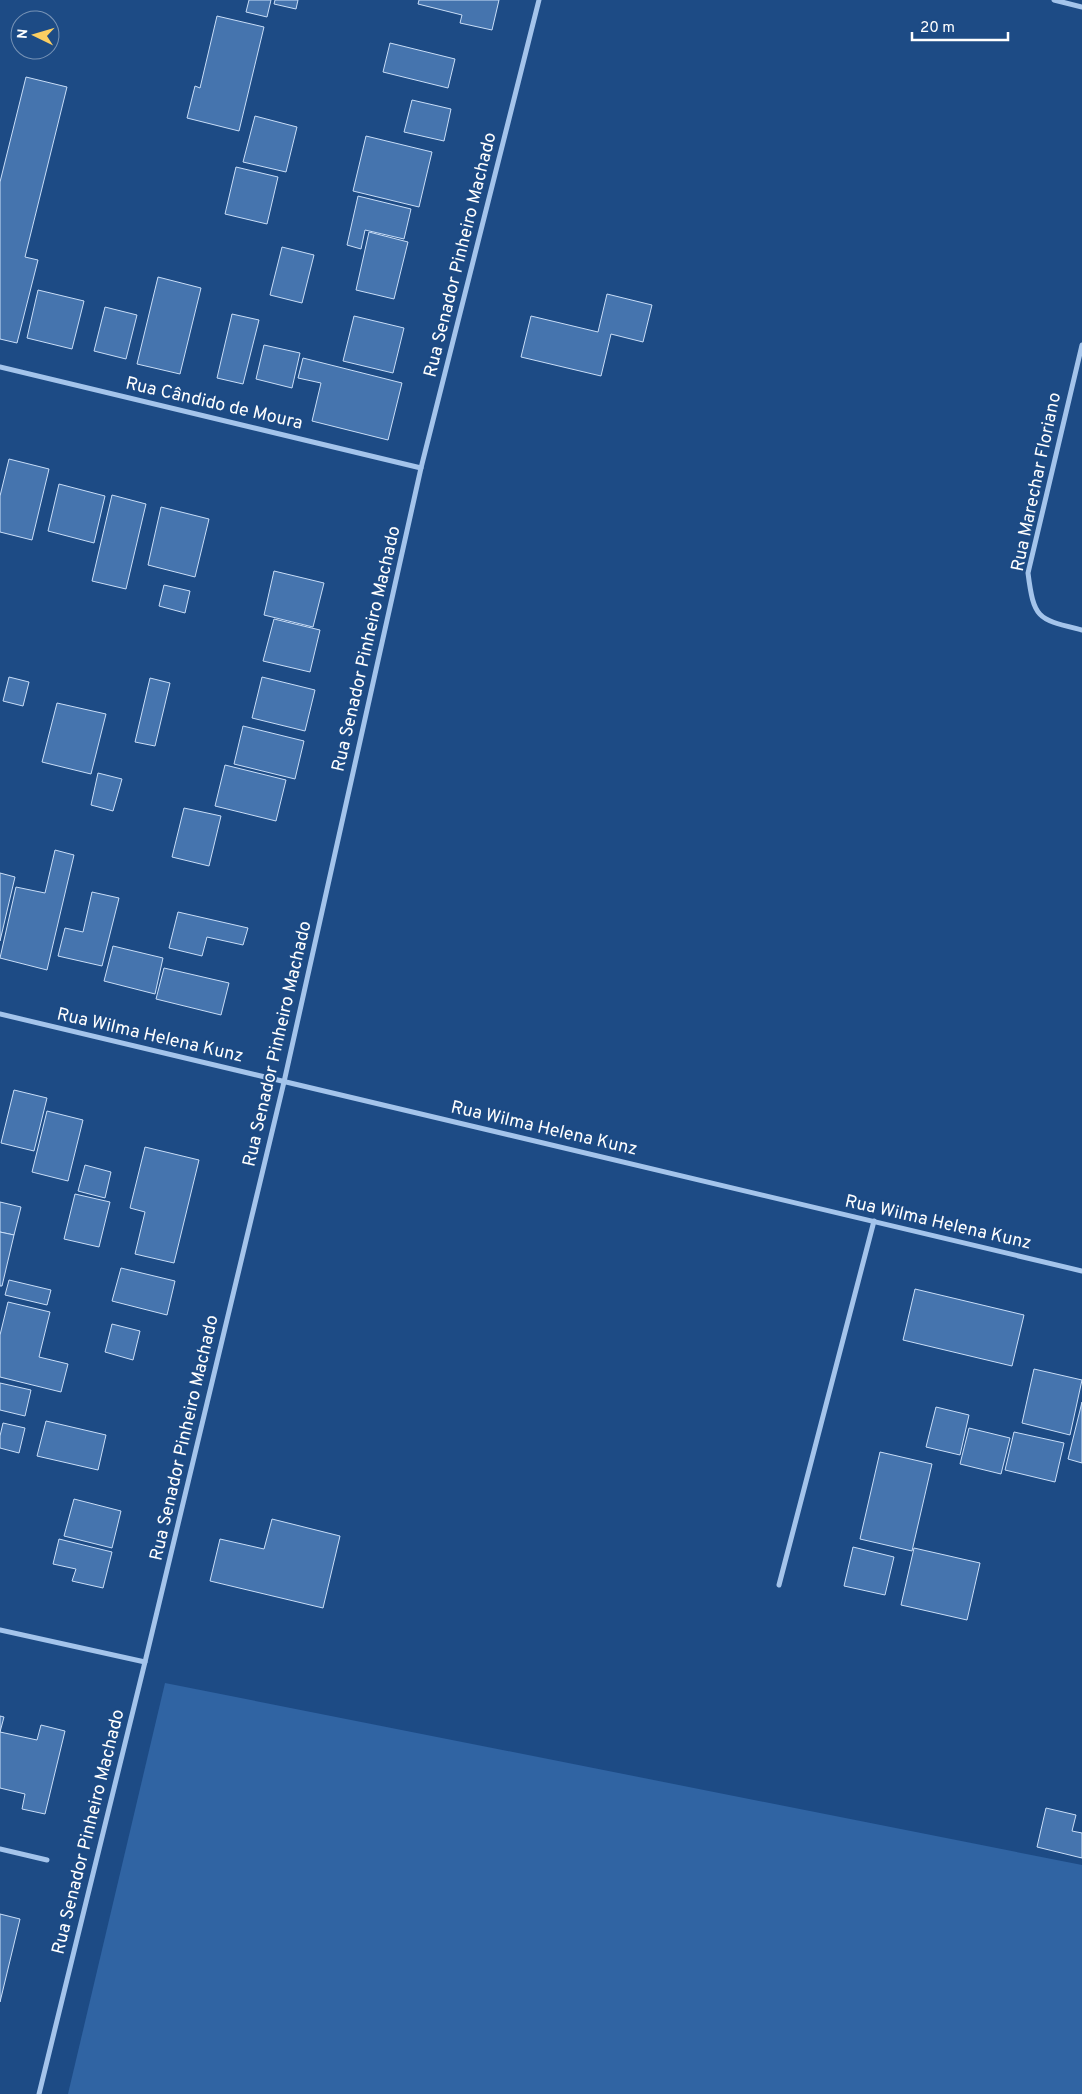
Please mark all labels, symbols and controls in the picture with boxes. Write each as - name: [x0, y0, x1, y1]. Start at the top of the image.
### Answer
- north arrow: [10, 10, 60, 60]
- scale bar: [912, 10, 1008, 42]
- text: 20 m: [920, 19, 955, 38]
- text: N: [15, 28, 32, 40]
- street label: Rua Senador Pinheiro Machado: [419, 130, 503, 380]
- street label: Rua Cândido de Moura: [123, 372, 305, 436]
- street label: Rua Marechar Floriano: [1007, 390, 1067, 574]
- street label: Rua Senador Pinheiro Machado: [327, 524, 407, 774]
- street label: Rua Senador Pinheiro Machado: [238, 919, 318, 1169]
- street label: Rua Wilma Helena Kunz: [54, 1003, 246, 1069]
- street label: Rua Wilma Helena Kunz: [448, 1096, 640, 1162]
- street label: Rua Wilma Helena Kunz: [842, 1190, 1034, 1256]
- street label: Rua Senador Pinheiro Machado: [145, 1313, 225, 1563]
- street label: Rua Senador Pinheiro Machado: [47, 1707, 131, 1957]

